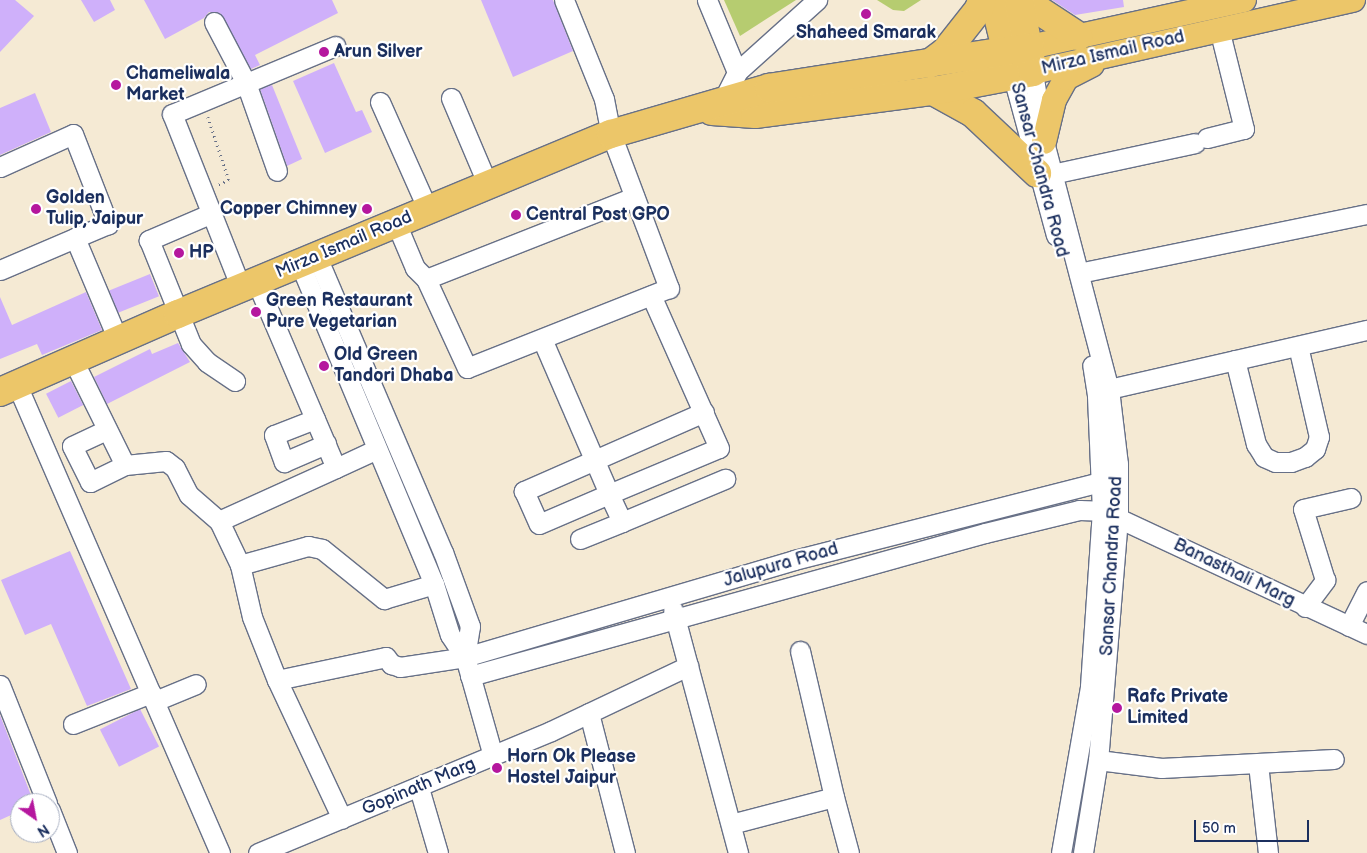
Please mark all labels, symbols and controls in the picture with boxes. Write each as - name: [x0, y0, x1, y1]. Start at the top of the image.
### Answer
- marker: Shaheed Smarak: [860, 8, 872, 20]
- place label: Shaheed Smarak: [796, 22, 936, 44]
- street label: Mirza Ismail Road: [1039, 26, 1187, 80]
- place label: Arun Silver: [334, 41, 422, 63]
- marker: Arun Silver: [318, 46, 330, 58]
- place label: Chameliwala Market: [126, 64, 230, 106]
- marker: Chameliwala Market: [110, 79, 122, 91]
- street label: Sansar Chandra Road: [1005, 80, 1073, 260]
- place label: Golden Tulip, Jaipur: [46, 188, 143, 230]
- place label: Copper Chimney: [220, 198, 357, 220]
- marker: Golden Tulip, Jaipur: [30, 203, 42, 215]
- marker: Copper Chimney: [361, 203, 373, 215]
- place label: Central Post GPO: [526, 204, 670, 226]
- street label: Mirza Ismail Road: [273, 207, 415, 283]
- marker: Central Post GPO: [510, 209, 522, 221]
- place label: HP: [189, 242, 214, 264]
- marker: HP: [173, 247, 185, 259]
- place label: Green Restaurant Pure Vegetarian: [266, 291, 412, 334]
- marker: Green Restaurant Pure Vegetarian: [250, 306, 262, 318]
- place label: Old Green Tandori Dhaba: [334, 345, 453, 388]
- marker: Old Green Tandori Dhaba: [318, 360, 330, 372]
- street label: Sansar Chandra Road: [1097, 476, 1127, 656]
- street label: Banasthali Marg: [1170, 534, 1298, 612]
- street label: Jalupura Road: [721, 538, 841, 592]
- place label: Rafc Private Limited: [1127, 687, 1228, 730]
- marker: Rafc Private Limited: [1111, 702, 1123, 714]
- place label: Horn Ok Please Hostel Jaipur: [507, 747, 636, 790]
- street label: Gopinath Marg: [359, 753, 479, 821]
- marker: Horn Ok Please Hostel Jaipur: [491, 762, 503, 774]
- north arrow: [10, 793, 60, 843]
- scale bar: [1197, 810, 1312, 842]
- text: 50 m: [1202, 819, 1236, 838]
- text: N: [34, 820, 52, 840]

